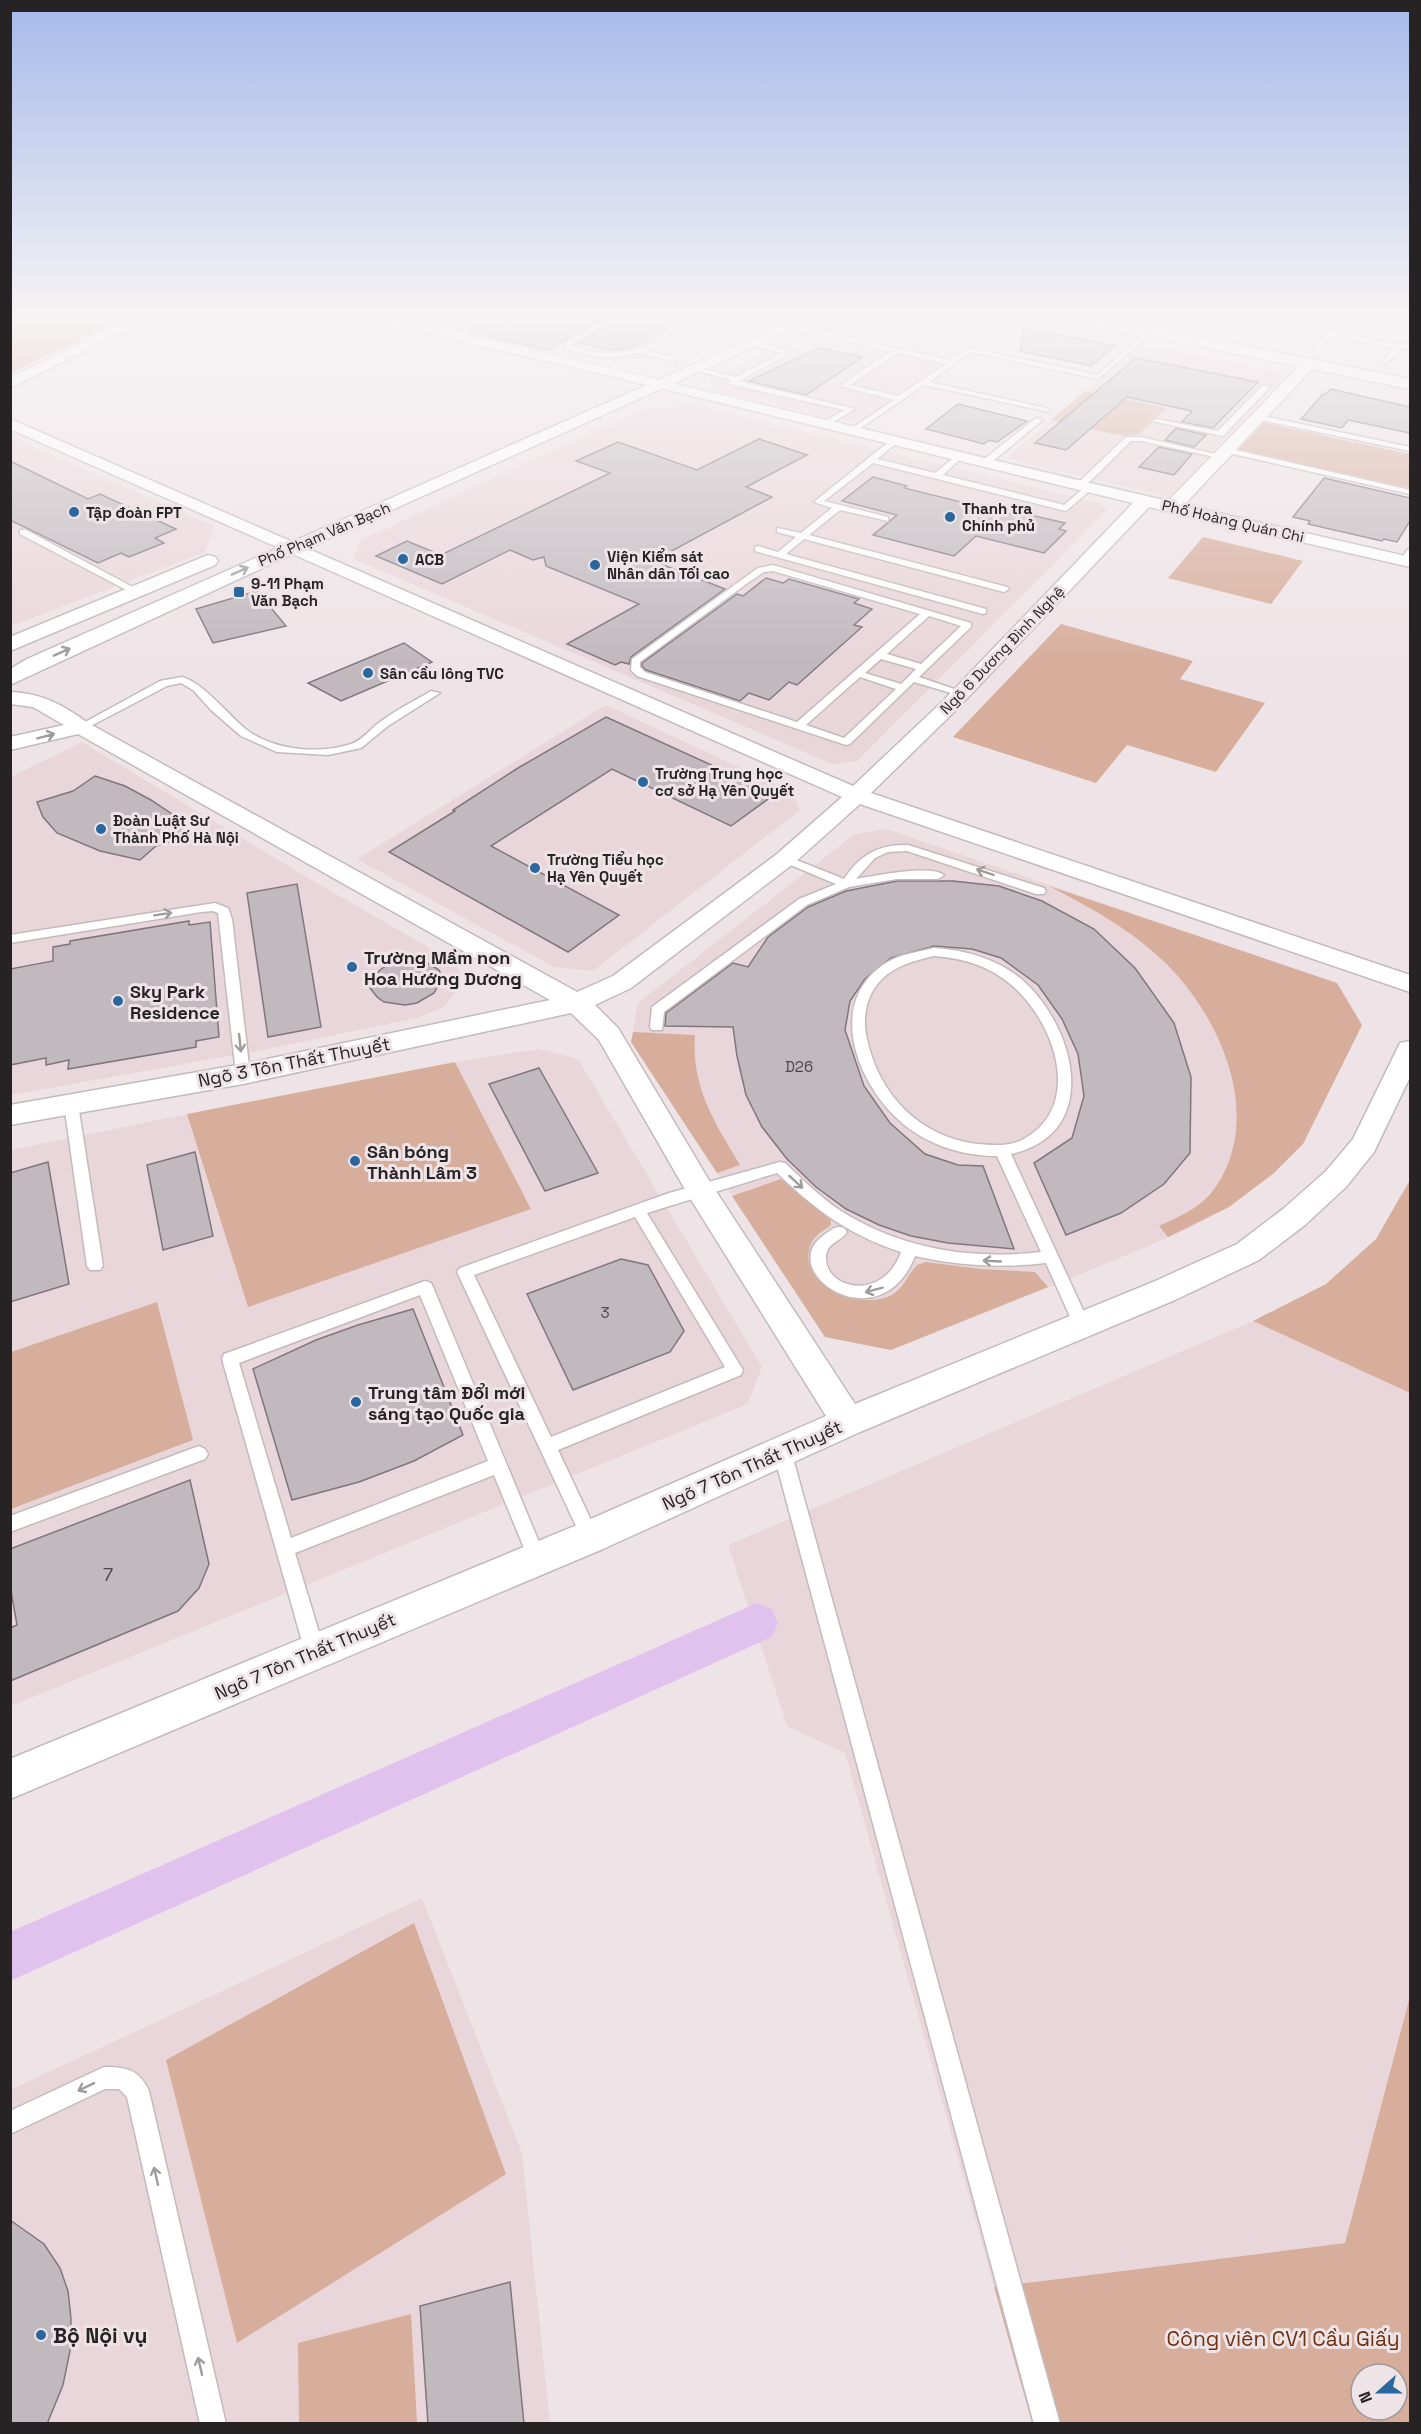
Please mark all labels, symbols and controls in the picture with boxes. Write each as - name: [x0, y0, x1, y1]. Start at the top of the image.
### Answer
- street label: Phố Hoàng Quán Chi: [1160, 495, 1306, 547]
- street label: Phố Phạm Văn Bạch: [255, 498, 393, 570]
- place label: Thanh tra Chính phủ: [962, 499, 1035, 535]
- place label: Tập đoàn FPT: [86, 503, 182, 522]
- marker: Tập đoàn FPT: [67, 505, 81, 519]
- marker: Thanh tra Chính phủ: [943, 510, 957, 524]
- place label: Viện Kiểm sát Nhân dân Tối cao: [607, 547, 730, 583]
- place label: ACB: [415, 550, 444, 569]
- marker: ACB: [396, 552, 410, 566]
- marker: Viện Kiểm sát Nhân dân Tối cao: [588, 558, 602, 572]
- one-way arrow: [230, 565, 248, 576]
- place label: 9-11 Phạm Văn Bạch: [251, 574, 324, 610]
- street label: Ngõ 6 Dương Đình Nghệ: [936, 582, 1068, 718]
- marker: 9-11 Phạm Văn Bạch: [232, 585, 246, 599]
- one-way arrow: [53, 645, 71, 657]
- place label: Sân cầu lông TVC: [380, 664, 504, 683]
- marker: Sân cầu lông TVC: [361, 666, 375, 680]
- one-way arrow: [36, 730, 55, 742]
- place label: Trường Trung học cơ sở Hạ Yên Quyết: [655, 764, 794, 800]
- marker: Trường Trung học cơ sở Hạ Yên Quyết: [636, 775, 650, 789]
- place label: Đoàn Luật Sư Thành Phố Hà Nội: [113, 811, 239, 847]
- marker: Đoàn Luật Sư Thành Phố Hà Nội: [94, 822, 108, 836]
- place label: Trường Tiểu học Hạ Yên Quyết: [547, 850, 664, 886]
- marker: Trường Tiểu học Hạ Yên Quyết: [528, 861, 542, 875]
- one-way arrow: [976, 866, 995, 877]
- one-way arrow: [153, 909, 173, 920]
- place label: Trường Mầm non Hoa Hướng Dương: [364, 946, 522, 990]
- marker: Trường Mầm non Hoa Hướng Dương: [345, 960, 359, 974]
- place label: Sky Park Residence: [130, 980, 220, 1024]
- marker: Sky Park Residence: [111, 994, 125, 1008]
- street label: Ngõ 3 Tôn Thất Thuyết: [196, 1032, 392, 1092]
- one-way arrow: [235, 1033, 246, 1052]
- house number: D26: [785, 1057, 813, 1076]
- place label: Sân bóng Thành Lâm 3: [367, 1140, 477, 1184]
- marker: Sân bóng Thành Lâm 3: [348, 1154, 362, 1168]
- one-way arrow: [788, 1175, 803, 1189]
- one-way arrow: [983, 1255, 1003, 1266]
- one-way arrow: [865, 1284, 884, 1296]
- house number: 3: [600, 1303, 610, 1322]
- place label: Trung tâm Đổi mới sáng tạo Quốc gia: [368, 1381, 526, 1425]
- marker: Trung tâm Đổi mới sáng tạo Quốc gia: [349, 1395, 363, 1409]
- street label: Ngõ 7 Tôn Thất Thuyết: [658, 1415, 846, 1515]
- house number: 7: [103, 1563, 113, 1586]
- street label: Ngõ 7 Tôn Thất Thuyết: [211, 1607, 399, 1705]
- one-way arrow: [77, 2081, 95, 2093]
- one-way arrow: [150, 2167, 162, 2186]
- place label: Bộ Nội vụ: [53, 2322, 147, 2349]
- park label: Công viên CV1 Cầu Giấy: [1166, 2325, 1400, 2352]
- marker: Bộ Nội vụ: [34, 2328, 48, 2342]
- one-way arrow: [194, 2357, 205, 2377]
- north arrow: [1349, 2362, 1409, 2422]
- text: N: [1354, 2388, 1377, 2406]

